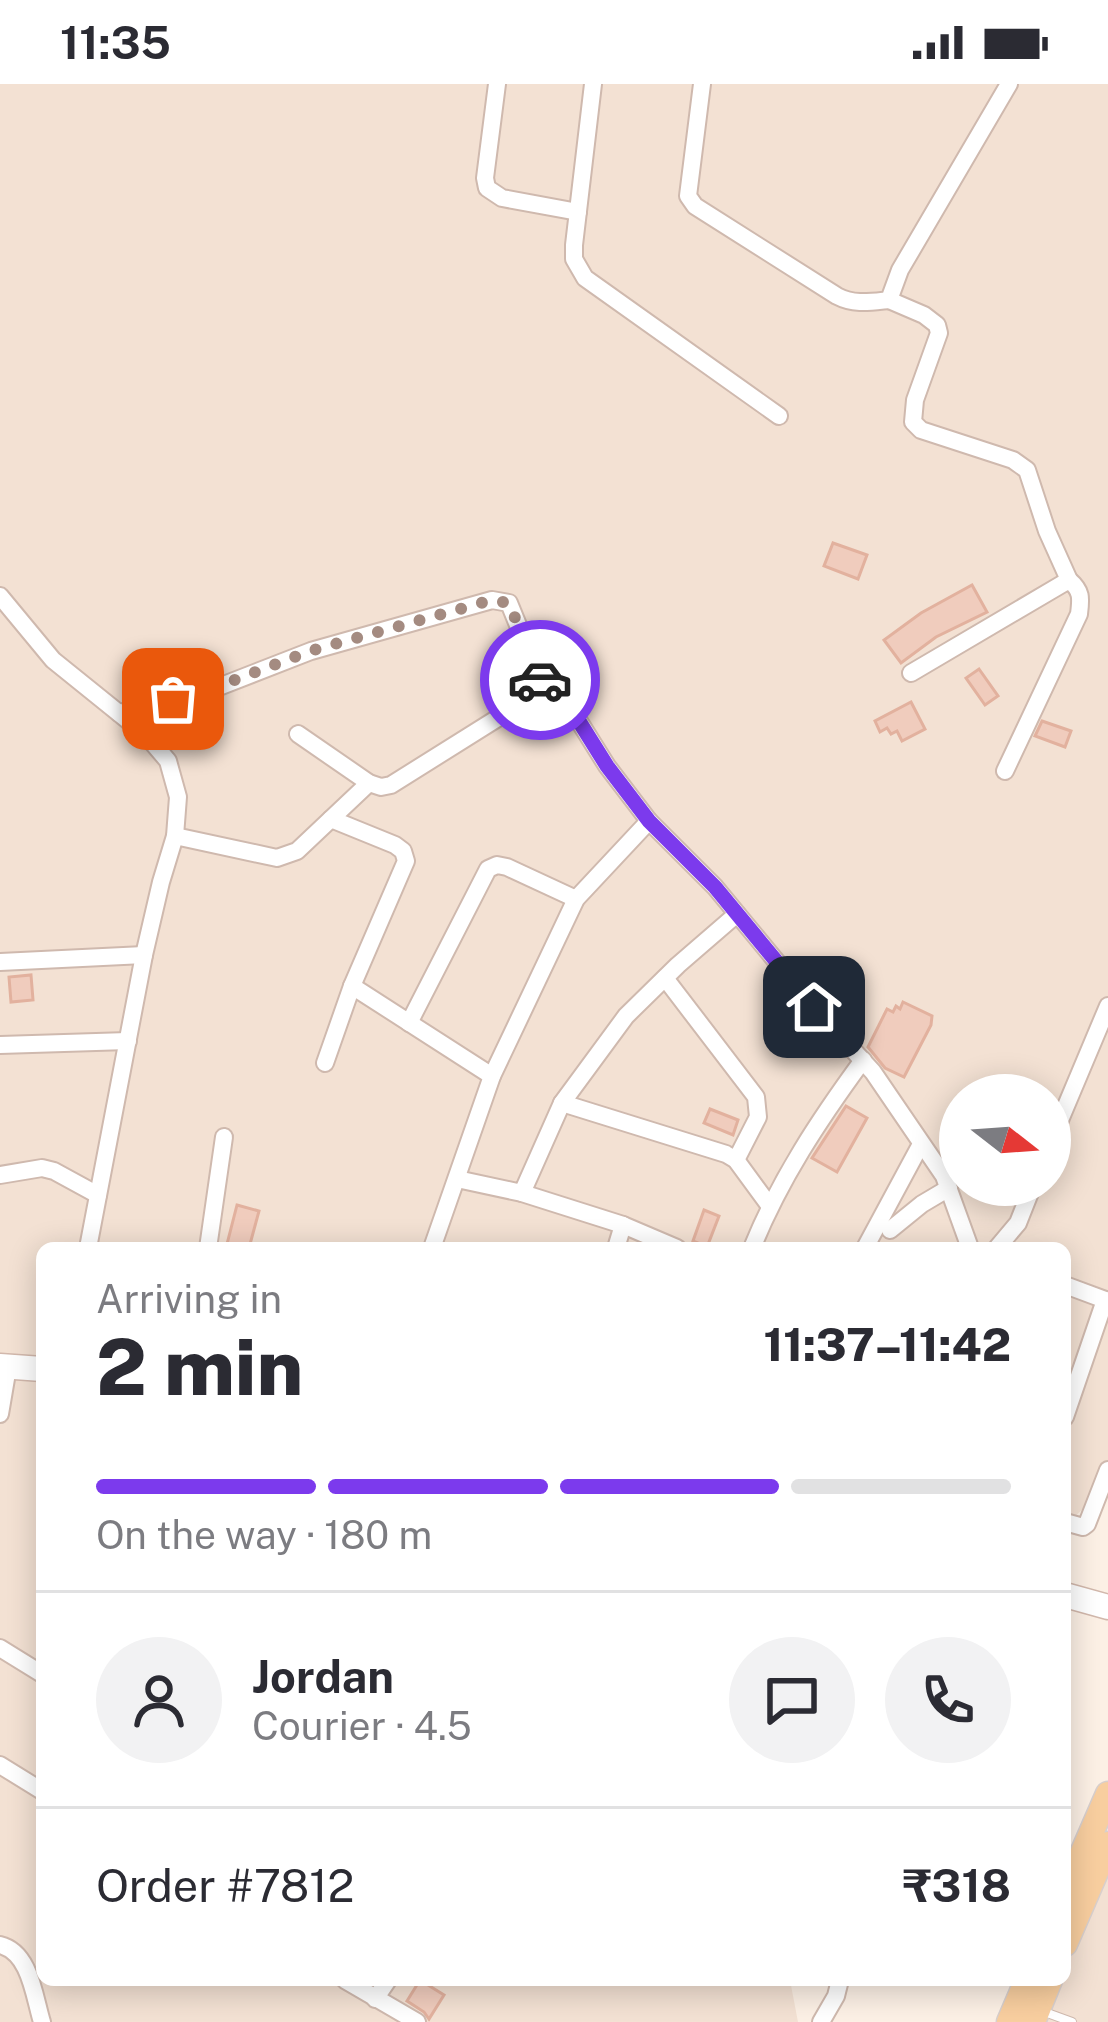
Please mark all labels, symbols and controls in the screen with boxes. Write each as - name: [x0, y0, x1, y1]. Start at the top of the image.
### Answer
- text: 11:35: [60, 16, 171, 69]
- courier: [480, 620, 600, 740]
- icon: car: [507, 647, 573, 713]
- pin: [122, 648, 224, 750]
- icon: bag: [140, 666, 206, 732]
- pin: [763, 956, 865, 1058]
- icon: home: [781, 974, 847, 1040]
- north arrow: [939, 1074, 1071, 1206]
- map controls: [939, 1074, 1071, 1206]
- text: Arriving in: [96, 1276, 282, 1322]
- text: 11:37–11:42: [764, 1318, 1011, 1371]
- text: 2 min: [96, 1321, 303, 1413]
- text: On the way · 180 m: [96, 1512, 432, 1558]
- button: person: [96, 1637, 222, 1763]
- button: chat: [729, 1637, 855, 1763]
- button: phone: [885, 1637, 1011, 1763]
- text: Jordan: [252, 1650, 394, 1703]
- text: Courier · 4.5: [252, 1703, 472, 1749]
- text: Order #7812: [96, 1859, 354, 1912]
- text: ₹318: [903, 1859, 1011, 1912]

